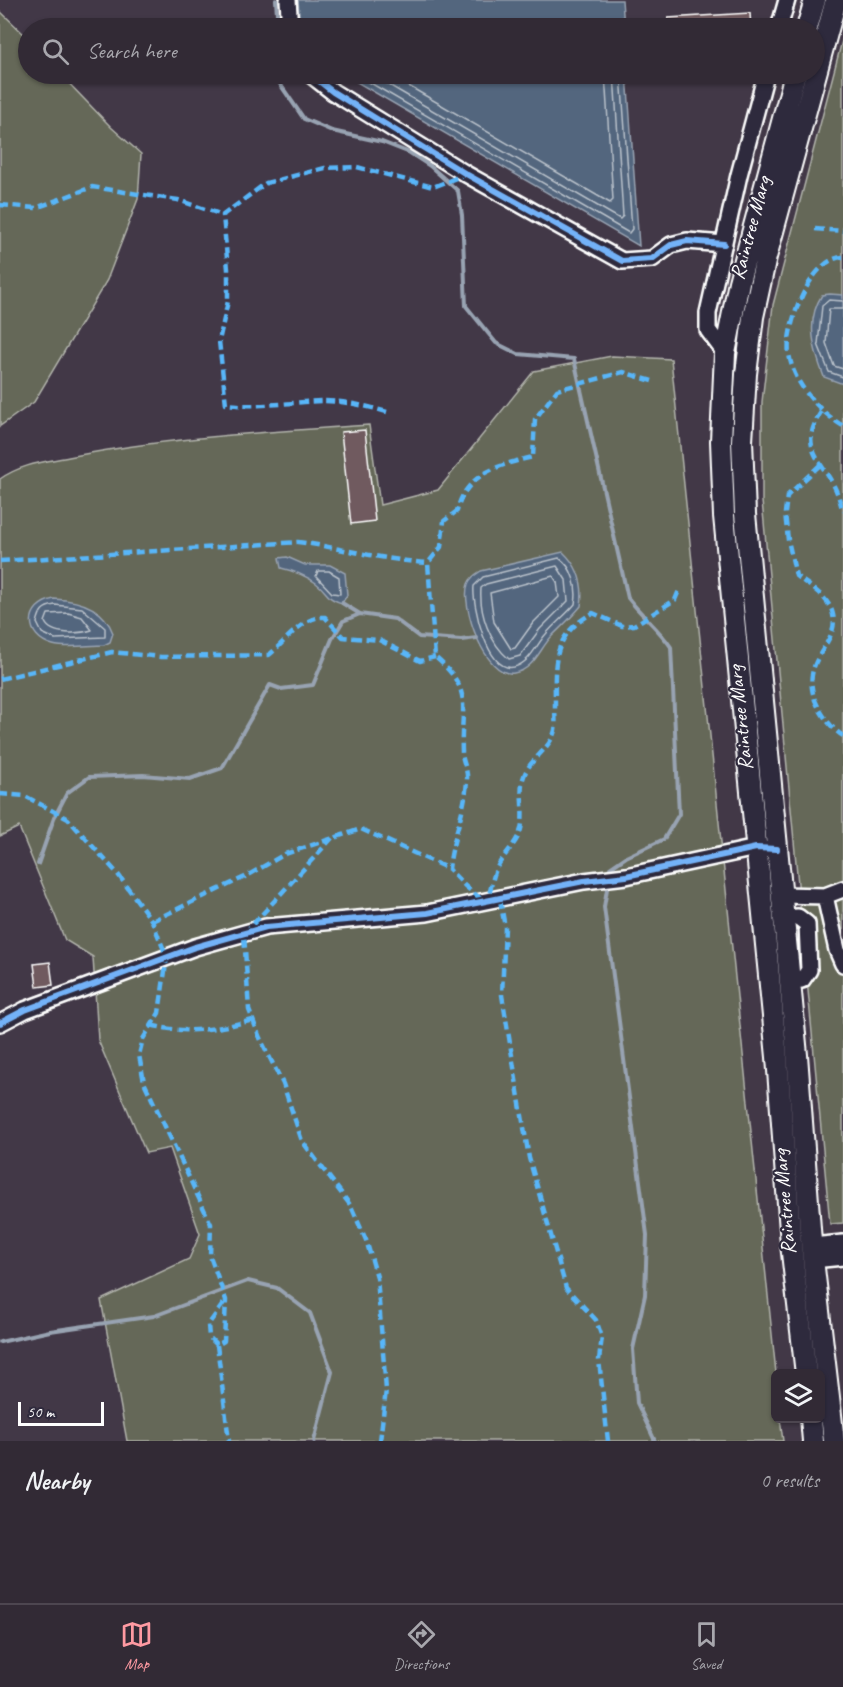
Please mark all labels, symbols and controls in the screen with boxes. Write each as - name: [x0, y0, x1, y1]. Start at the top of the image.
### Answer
- search box: [18, 18, 825, 84]
- icon: search: [39, 35, 72, 68]
- text: Search here: [87, 37, 177, 65]
- street label: Raintree Marg: [724, 172, 777, 282]
- street label: Raintree Marg: [721, 663, 758, 772]
- street label: Raintree Marg: [766, 1147, 802, 1256]
- map controls: [771, 1369, 825, 1423]
- button: layers: [771, 1369, 825, 1423]
- scale bar: [18, 1399, 104, 1426]
- text: 50 m: [27, 1402, 54, 1422]
- text: Nearby: [24, 1464, 89, 1497]
- text: 0 results: [760, 1468, 819, 1493]
- tab: Map: [120, 1618, 153, 1674]
- tab: Directions: [394, 1618, 449, 1674]
- tab: Saved: [690, 1618, 723, 1674]

